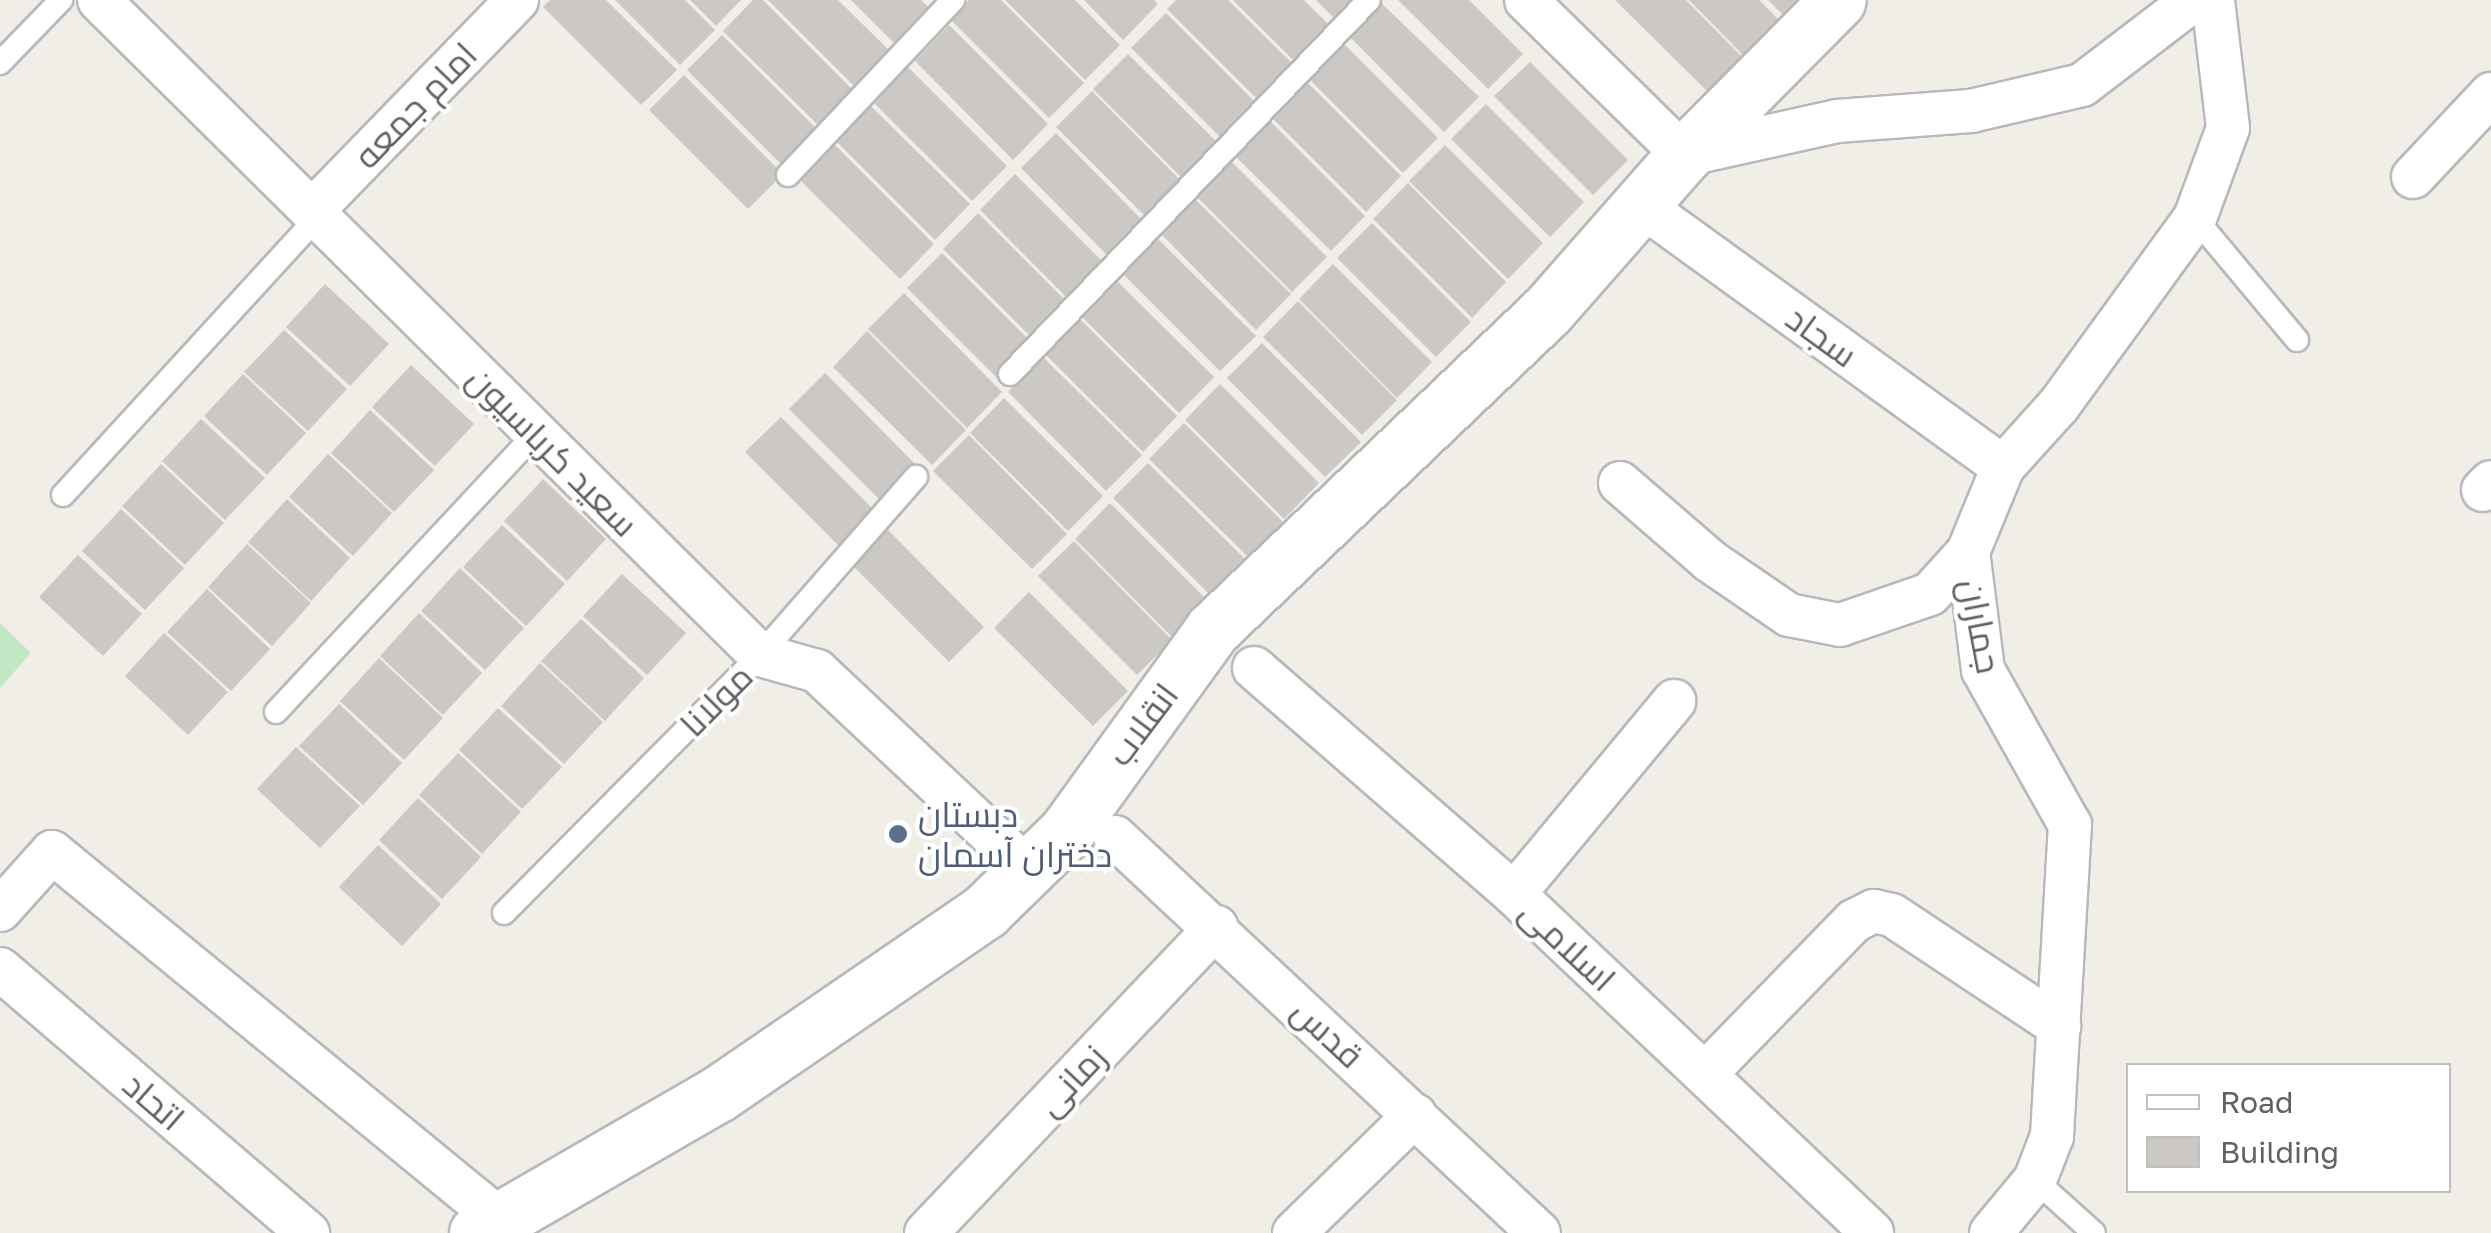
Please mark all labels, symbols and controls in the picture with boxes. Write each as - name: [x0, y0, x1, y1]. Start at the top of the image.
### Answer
- street label: امام جمعه: [345, 33, 485, 177]
- street label: سجاد: [1778, 296, 1866, 376]
- street label: سعید کرباسیون: [459, 357, 647, 545]
- street label: جماران: [1951, 575, 2011, 677]
- street label: مولانا: [671, 655, 761, 745]
- street label: انقلاب: [1097, 675, 1187, 773]
- place label: دبستان دختران آسمان: [918, 793, 1112, 875]
- marker: دبستان دختران آسمان: [887, 823, 909, 845]
- street label: اسلامی: [1512, 890, 1624, 1000]
- street label: قدس: [1284, 990, 1372, 1076]
- street label: زمانی: [1028, 1036, 1114, 1124]
- street label: اتحاد: [115, 1063, 193, 1139]
- legend: [2126, 1063, 2451, 1193]
- text: Road: [2220, 1084, 2294, 1120]
- text: Building: [2220, 1134, 2339, 1170]

